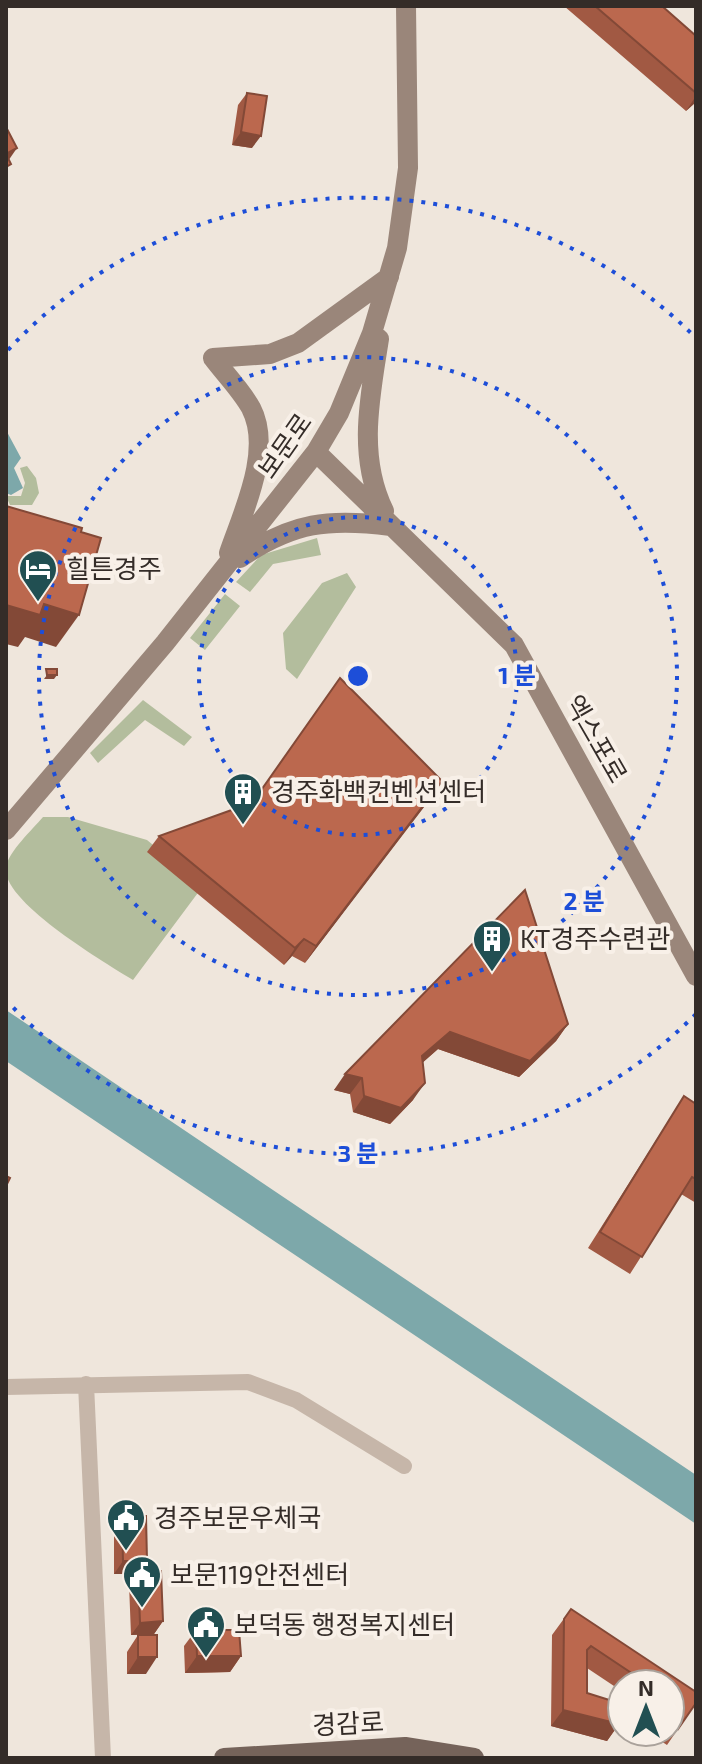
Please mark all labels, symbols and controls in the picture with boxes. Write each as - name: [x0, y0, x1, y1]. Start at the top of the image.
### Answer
- street label: 보문로: [250, 407, 317, 483]
- hotel icon: 힐튼경주: [17, 548, 59, 603]
- place label: 힐튼경주: [66, 552, 162, 583]
- text: 1 분: [498, 660, 536, 689]
- centre of rings: [344, 662, 372, 690]
- street label: 엑스포로: [560, 689, 635, 787]
- building icon: 경주화백컨벤션센터: [222, 771, 264, 826]
- place label: 경주화백컨벤션센터: [271, 775, 486, 806]
- text: 2 분: [563, 886, 605, 915]
- building icon: KT경주수련관: [471, 918, 513, 973]
- place label: KT경주수련관: [520, 922, 670, 953]
- text: 3 분: [338, 1138, 378, 1167]
- public building icon: 경주보문우체국: [105, 1497, 147, 1552]
- place label: 경주보문우체국: [154, 1501, 321, 1532]
- public building icon: 보문119안전센터: [121, 1554, 163, 1609]
- place label: 보문119안전센터: [170, 1558, 349, 1589]
- public building icon: 보덕동 행정복지센터: [185, 1604, 227, 1659]
- place label: 보덕동 행정복지센터: [234, 1608, 455, 1639]
- north arrow: [606, 1668, 686, 1748]
- text: N: [638, 1674, 654, 1700]
- street label: 경감로: [311, 1705, 385, 1740]

